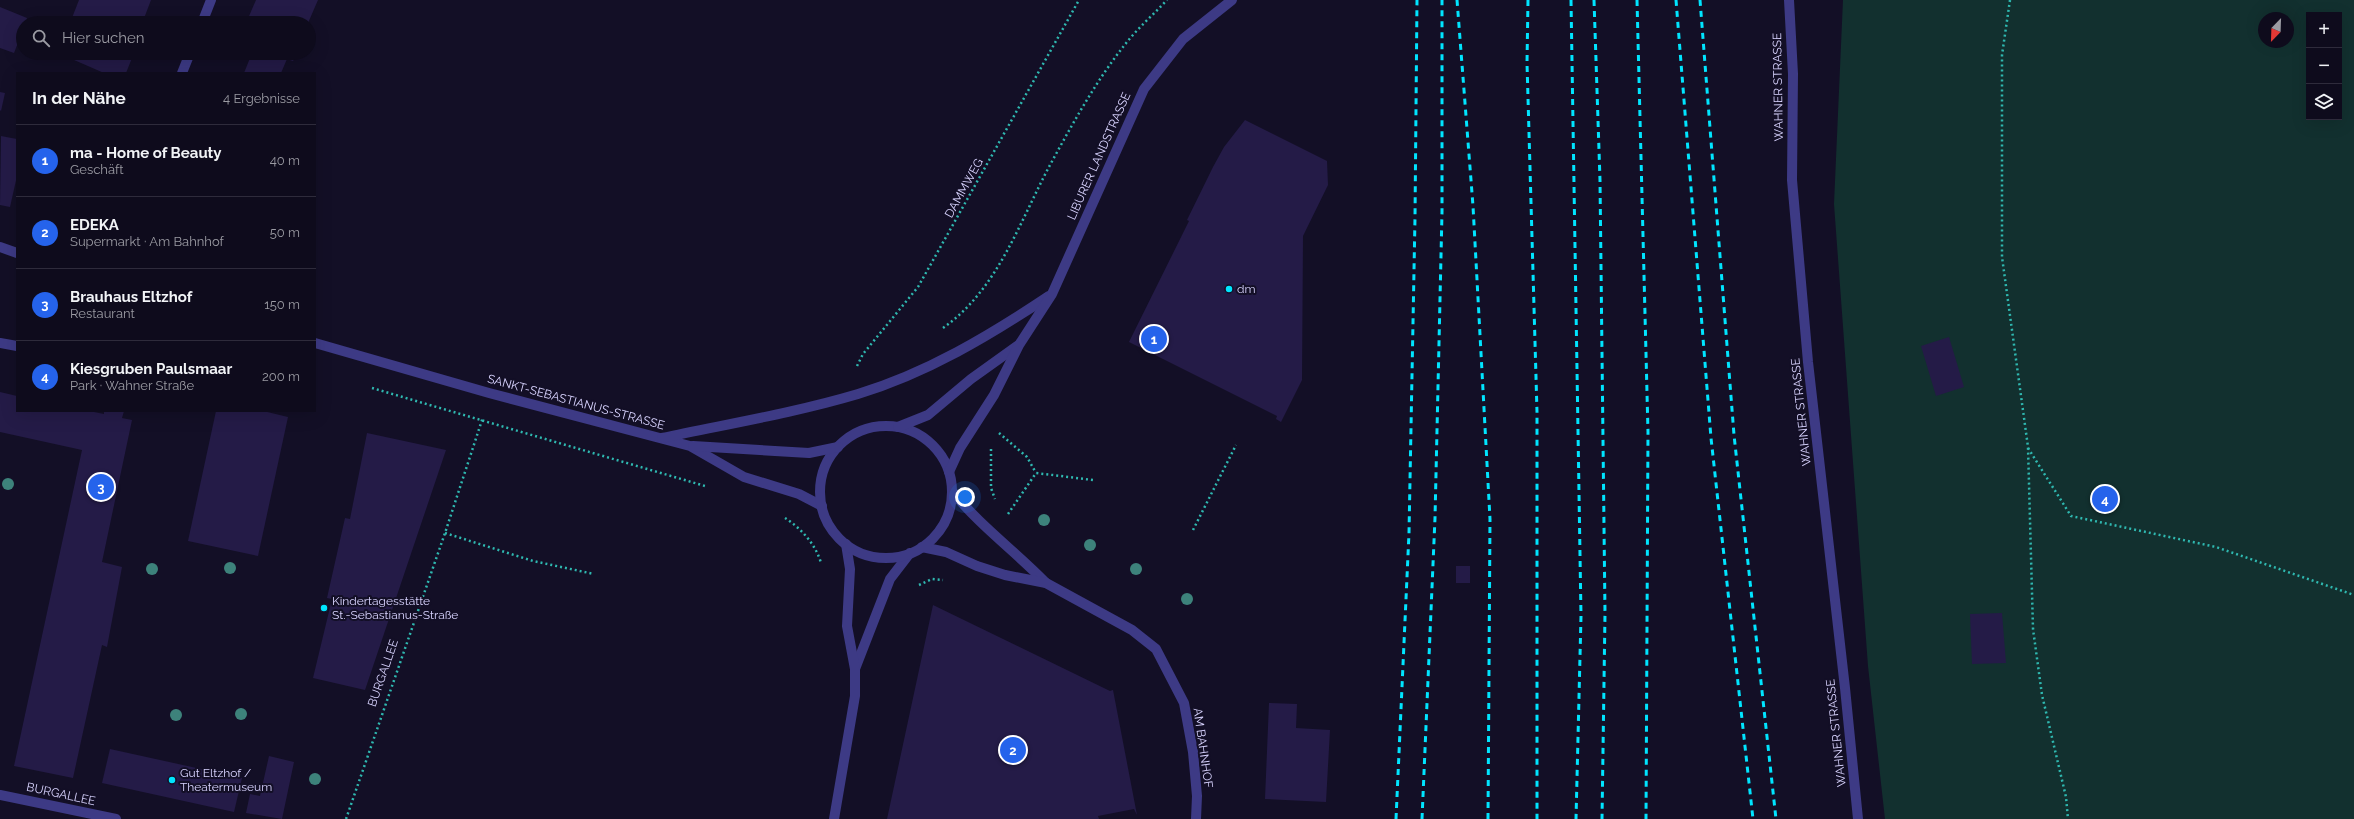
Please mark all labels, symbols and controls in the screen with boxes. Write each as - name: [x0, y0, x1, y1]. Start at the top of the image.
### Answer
- north arrow: [2258, 12, 2294, 48]
- map controls: [2306, 12, 2342, 120]
- button: +: [2306, 12, 2342, 48]
- search box: [16, 16, 316, 60]
- icon: search: [30, 27, 52, 49]
- text: Hier suchen: [62, 29, 145, 47]
- street label: WAHNER STRASSE: [1770, 33, 1786, 141]
- button: −: [2306, 48, 2342, 84]
- button: layers: [2306, 84, 2342, 120]
- text: In der Nähe: [32, 88, 126, 108]
- street label: LIBURER LANDSTRASSE: [1064, 90, 1134, 222]
- text: 4 Ergebnisse: [223, 91, 300, 106]
- text: ma - Home of Beauty: [70, 144, 222, 162]
- text: 1: [42, 153, 48, 168]
- text: 40 m: [270, 153, 300, 168]
- street label: DAMMWEG: [942, 156, 986, 220]
- text: Geschäft: [70, 162, 124, 177]
- text: EDEKA: [70, 216, 119, 234]
- text: 2: [41, 225, 49, 240]
- text: 50 m: [270, 225, 300, 240]
- text: Supermarkt · Am Bahnhof: [70, 234, 224, 249]
- place label: dm: [1237, 282, 1256, 296]
- marker: dm: [1224, 284, 1234, 294]
- text: Brauhaus Eltzhof: [70, 288, 192, 306]
- text: 3: [41, 297, 49, 312]
- text: 150 m: [264, 297, 300, 312]
- text: Restaurant: [70, 306, 135, 321]
- pin: 1: [1141, 324, 1167, 354]
- street label: WAHNER STRASSE: [1788, 357, 1814, 467]
- text: Kiesgruben Paulsmaar: [70, 360, 232, 378]
- text: 4: [41, 369, 49, 384]
- text: 200 m: [262, 369, 300, 384]
- street label: SANKT-SEBASTIANUS-STRASSE: [486, 372, 666, 432]
- text: Park · Wahner Straße: [70, 378, 194, 393]
- pin: 3: [88, 472, 114, 502]
- pin: 4: [2092, 484, 2118, 514]
- your location: [955, 487, 975, 507]
- place label: Kindertagesstätte St.-Sebastianus-Straße: [332, 594, 458, 622]
- marker: Kindertagesstätte St.-Sebastianus-Straße: [319, 603, 329, 613]
- street label: BURGALLEE: [365, 638, 401, 708]
- street label: WAHNER STRASSE: [1823, 678, 1849, 788]
- street label: AM BAHNHOF: [1190, 707, 1216, 789]
- pin: 2: [1000, 735, 1026, 765]
- place label: Gut Eltzhof / Theatermuseum: [180, 766, 272, 794]
- marker: Gut Eltzhof / Theatermuseum: [167, 775, 177, 785]
- street label: BURGALLEE: [25, 780, 97, 808]

